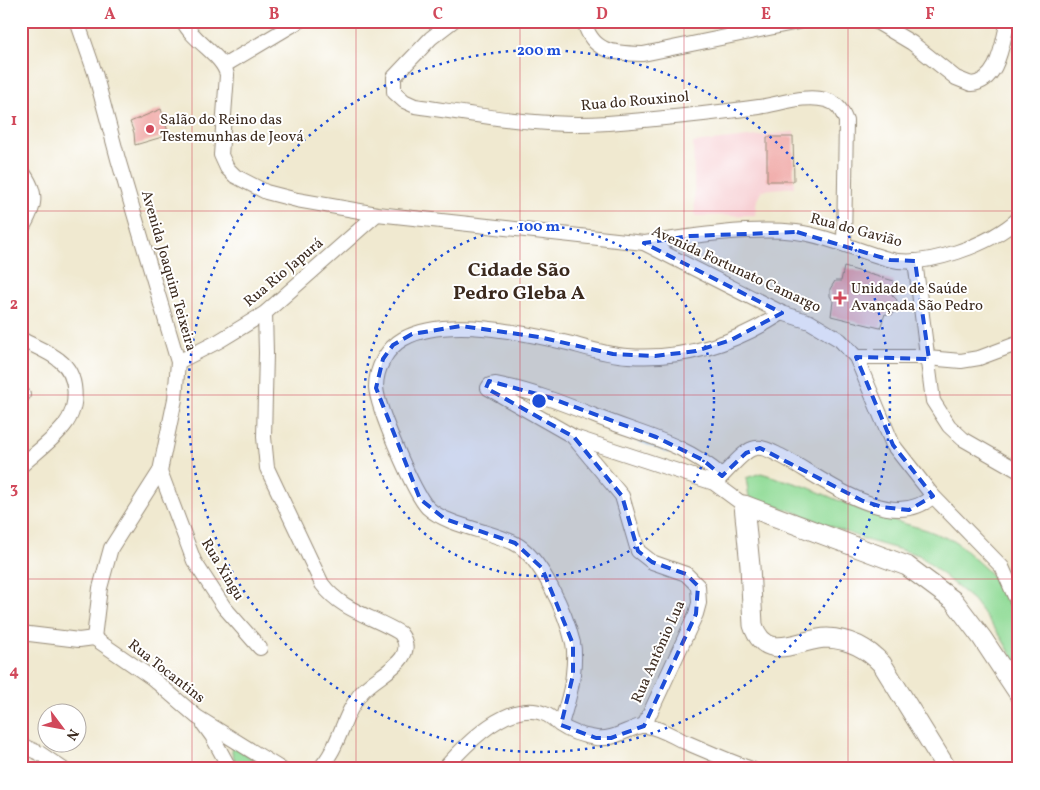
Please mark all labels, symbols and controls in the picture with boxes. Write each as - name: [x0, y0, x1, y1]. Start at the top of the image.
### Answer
- text: A: [104, 4, 116, 26]
- text: B: [269, 4, 280, 26]
- text: C: [433, 4, 443, 26]
- text: D: [596, 4, 608, 26]
- text: E: [761, 4, 771, 26]
- text: F: [925, 4, 935, 26]
- text: 200 m: [517, 41, 561, 62]
- street label: Rua do Rouxinol: [580, 87, 690, 117]
- text: 1: [11, 110, 17, 132]
- place label: Salão do Reino das Testemunhas de Jeová: [160, 110, 304, 148]
- marker: Salão do Reino das Testemunhas de Jeová: [144, 123, 156, 135]
- street label: Avenida Joaquim Teixeira: [135, 188, 201, 354]
- street label: Rua do Gavião: [808, 209, 904, 253]
- text: 100 m: [518, 217, 561, 238]
- street label: Avenida Fortunato Camargo: [648, 221, 824, 319]
- street label: Rua Rio Japurá: [240, 233, 328, 313]
- district label: Cidade São Pedro Gleba A: [453, 257, 585, 308]
- place label: Unidade de Saúde Avançada São Pedro: [851, 279, 983, 317]
- marker: Unidade de Saúde Avançada São Pedro: [833, 291, 847, 305]
- text: 2: [10, 294, 18, 316]
- centre of rings: [530, 392, 548, 410]
- text: 3: [10, 478, 18, 500]
- street label: Rua Xingu: [195, 535, 249, 605]
- street label: Rua Antônio Lua: [627, 597, 691, 707]
- street label: Rua Tocantins: [123, 635, 209, 709]
- text: 4: [9, 661, 19, 683]
- north arrow: [38, 702, 88, 752]
- text: N: [61, 725, 83, 743]

